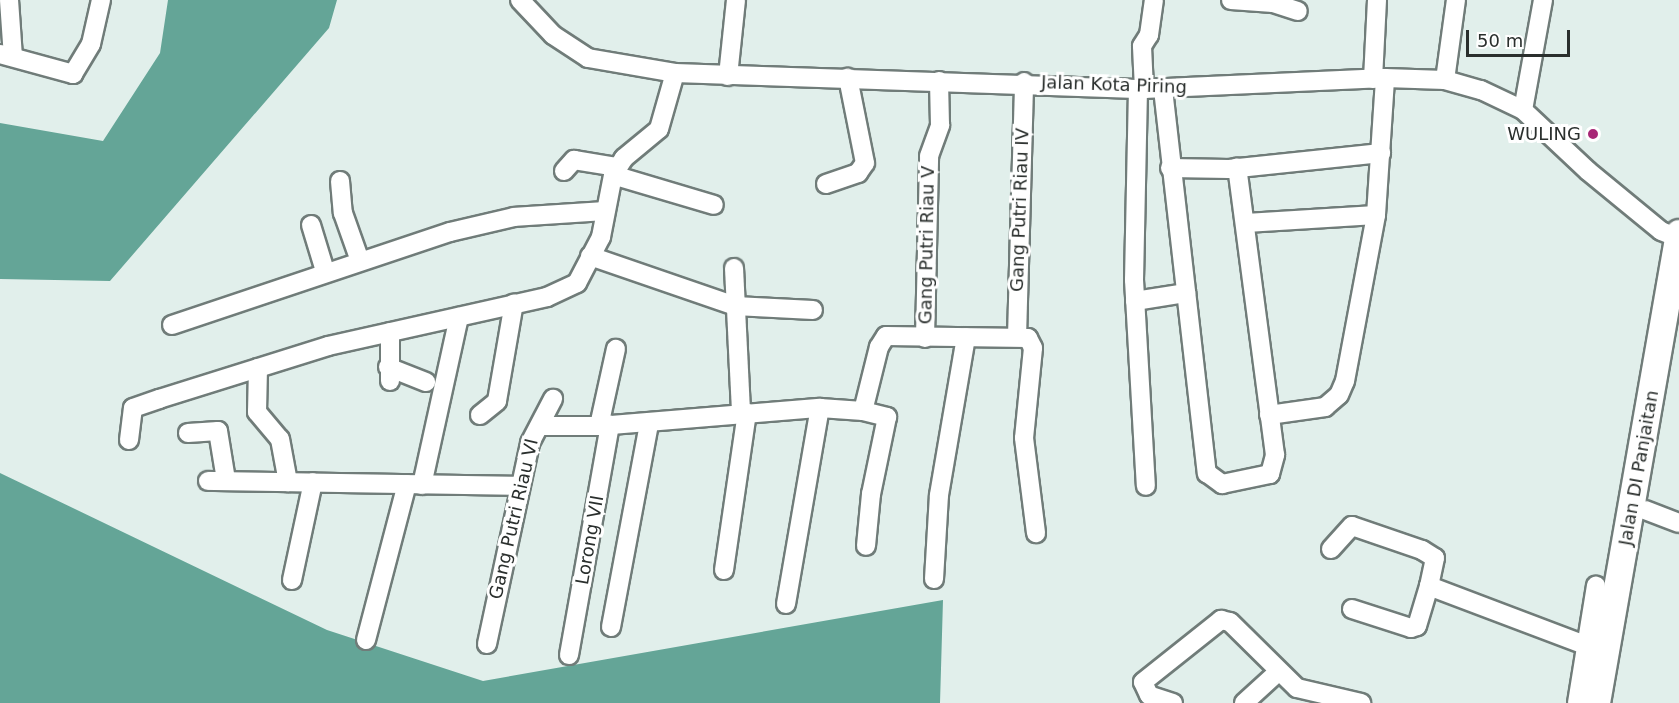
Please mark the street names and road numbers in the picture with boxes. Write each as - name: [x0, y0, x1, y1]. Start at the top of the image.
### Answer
- street label: Jalan Kota Piring: [1041, 72, 1187, 98]
- street label: Gang Putri Riau IV: [1006, 128, 1034, 292]
- street label: Gang Putri Riau V: [915, 166, 939, 324]
- street label: Jalan DI Panjaitan: [1615, 389, 1663, 547]
- street label: Gang Putri Riau VI: [485, 437, 543, 601]
- street label: Lorong VII: [572, 494, 608, 586]

